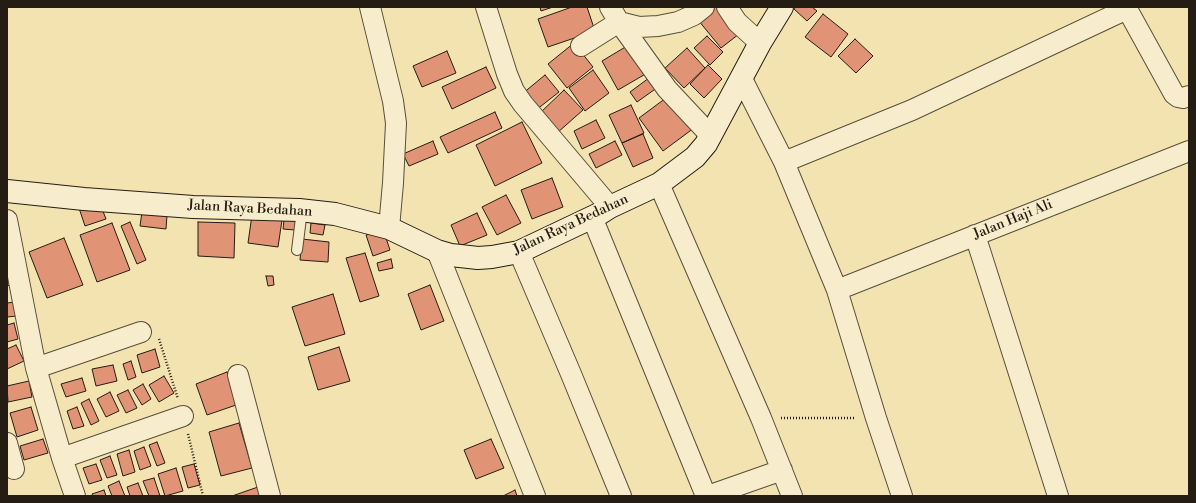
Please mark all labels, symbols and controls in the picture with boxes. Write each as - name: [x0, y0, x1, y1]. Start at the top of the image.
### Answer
- street label: Jalan Raya Bedahan: [511, 191, 631, 259]
- street label: Jalan Haji Ali: [971, 196, 1055, 244]
- street label: Jalan Raya Bedahan: [187, 197, 313, 221]

